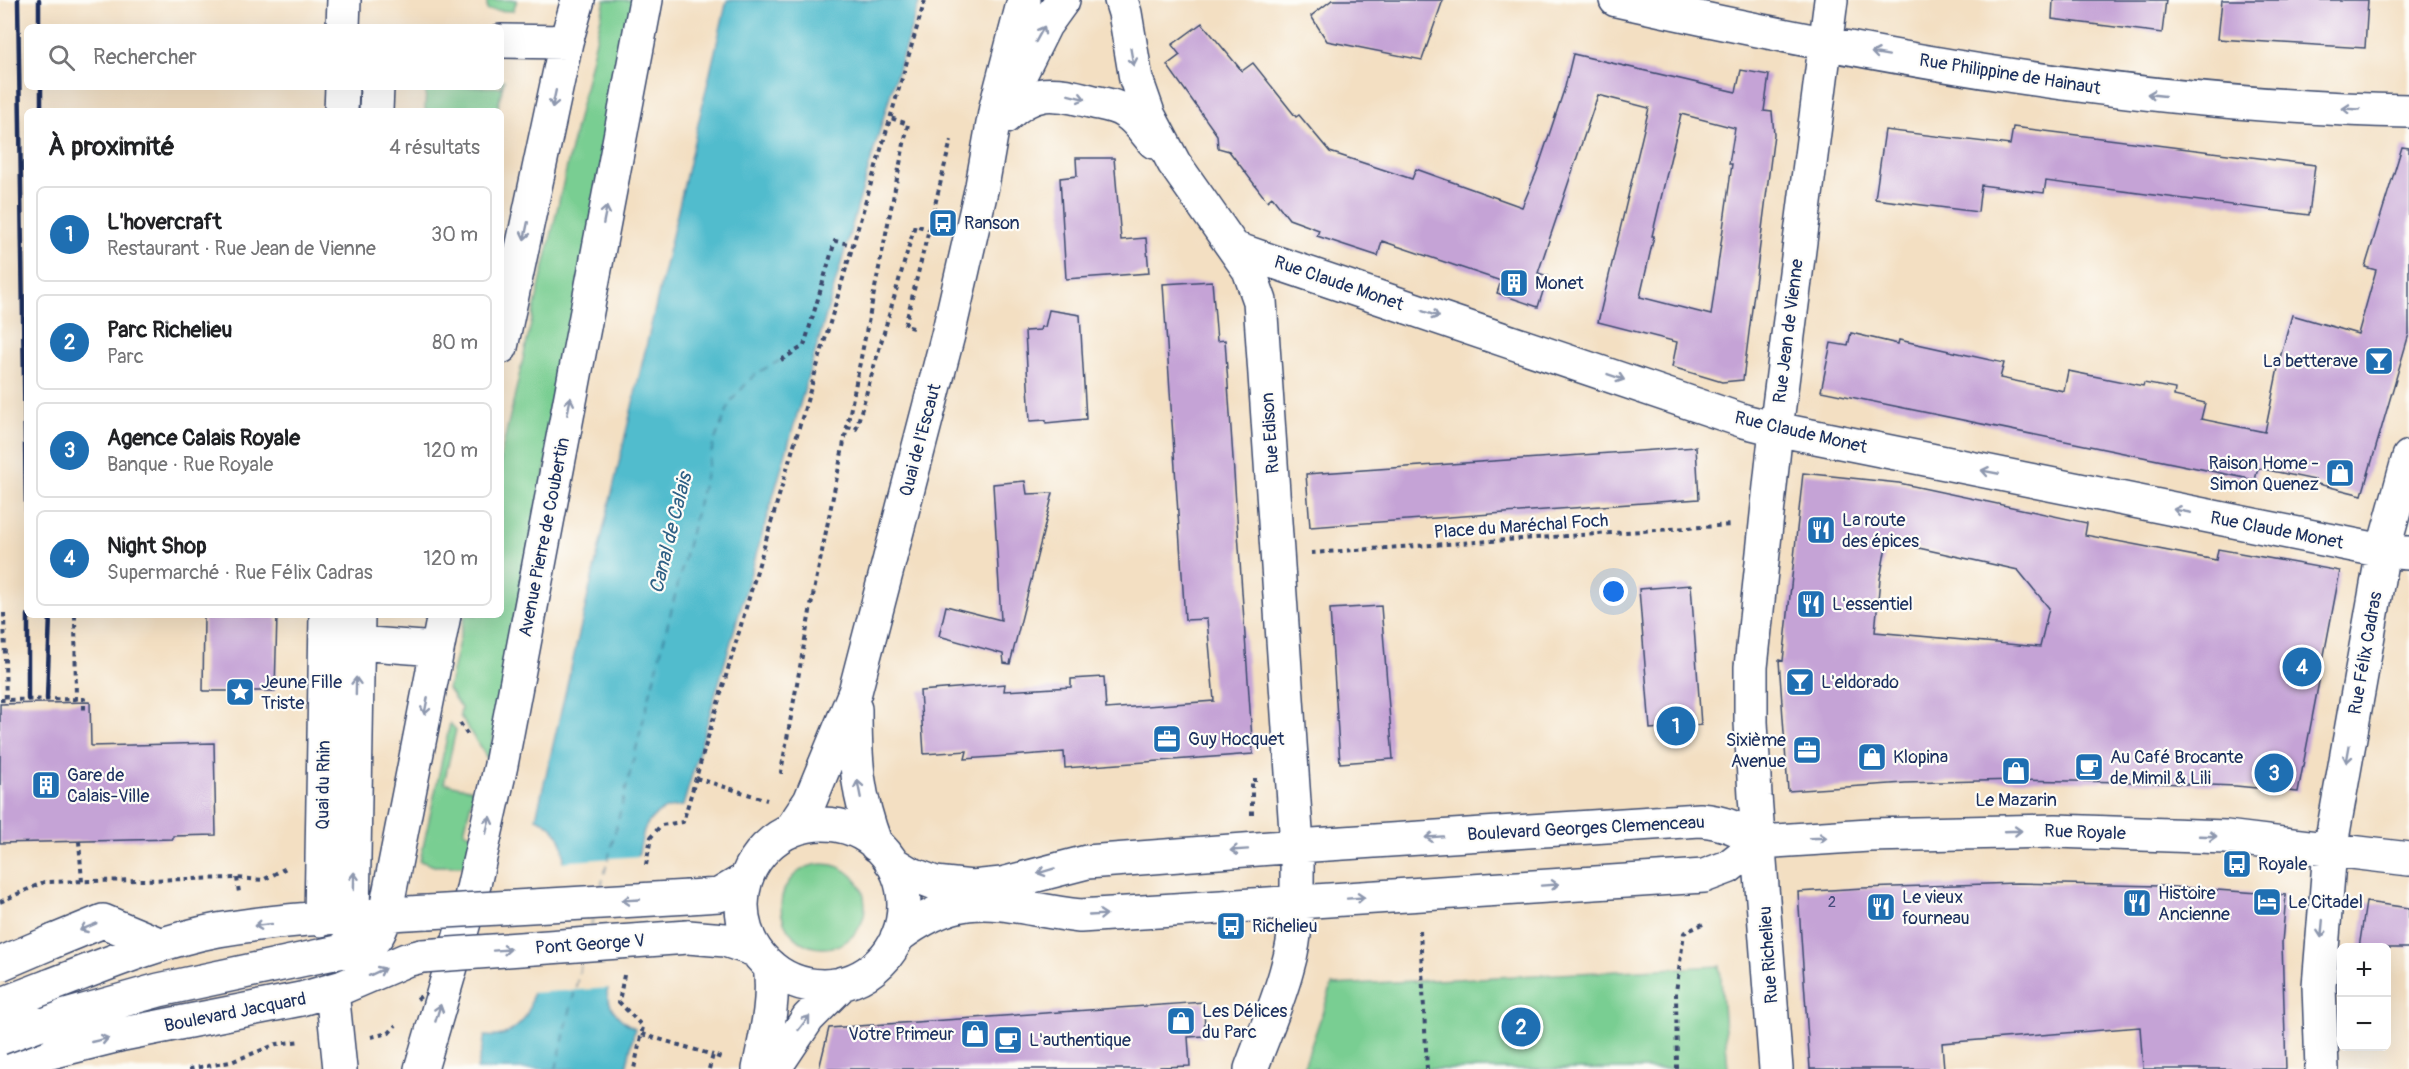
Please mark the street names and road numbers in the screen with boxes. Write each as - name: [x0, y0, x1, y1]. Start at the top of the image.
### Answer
- street label: Rue Philippine de Hainaut: [1917, 49, 2103, 100]
- street label: Rue Claude Monet: [1271, 251, 1407, 317]
- street label: Rue Jean de Vienne: [1768, 257, 1809, 405]
- street label: Quai de l'Escaut: [894, 380, 947, 499]
- street label: Rue Edison: [1256, 392, 1285, 474]
- street label: Rue Claude Monet: [1732, 406, 1870, 459]
- street label: Avenue Pierre de Coubertin: [514, 435, 575, 639]
- street label: Rue Claude Monet: [2208, 506, 2346, 555]
- street label: Place du Maréchal Foch: [1433, 509, 1609, 544]
- street label: Rue Félix Cadras: [2343, 590, 2388, 716]
- street label: Quai du Rhin: [311, 740, 336, 830]
- street label: Boulevard Georges Clemenceau: [1467, 811, 1705, 846]
- street label: Rue Royale: [2044, 820, 2126, 845]
- street label: Rue Richelieu: [1754, 905, 1783, 1005]
- street label: Pont George V: [534, 929, 646, 960]
- street label: Boulevard Jacquard: [162, 987, 308, 1038]

